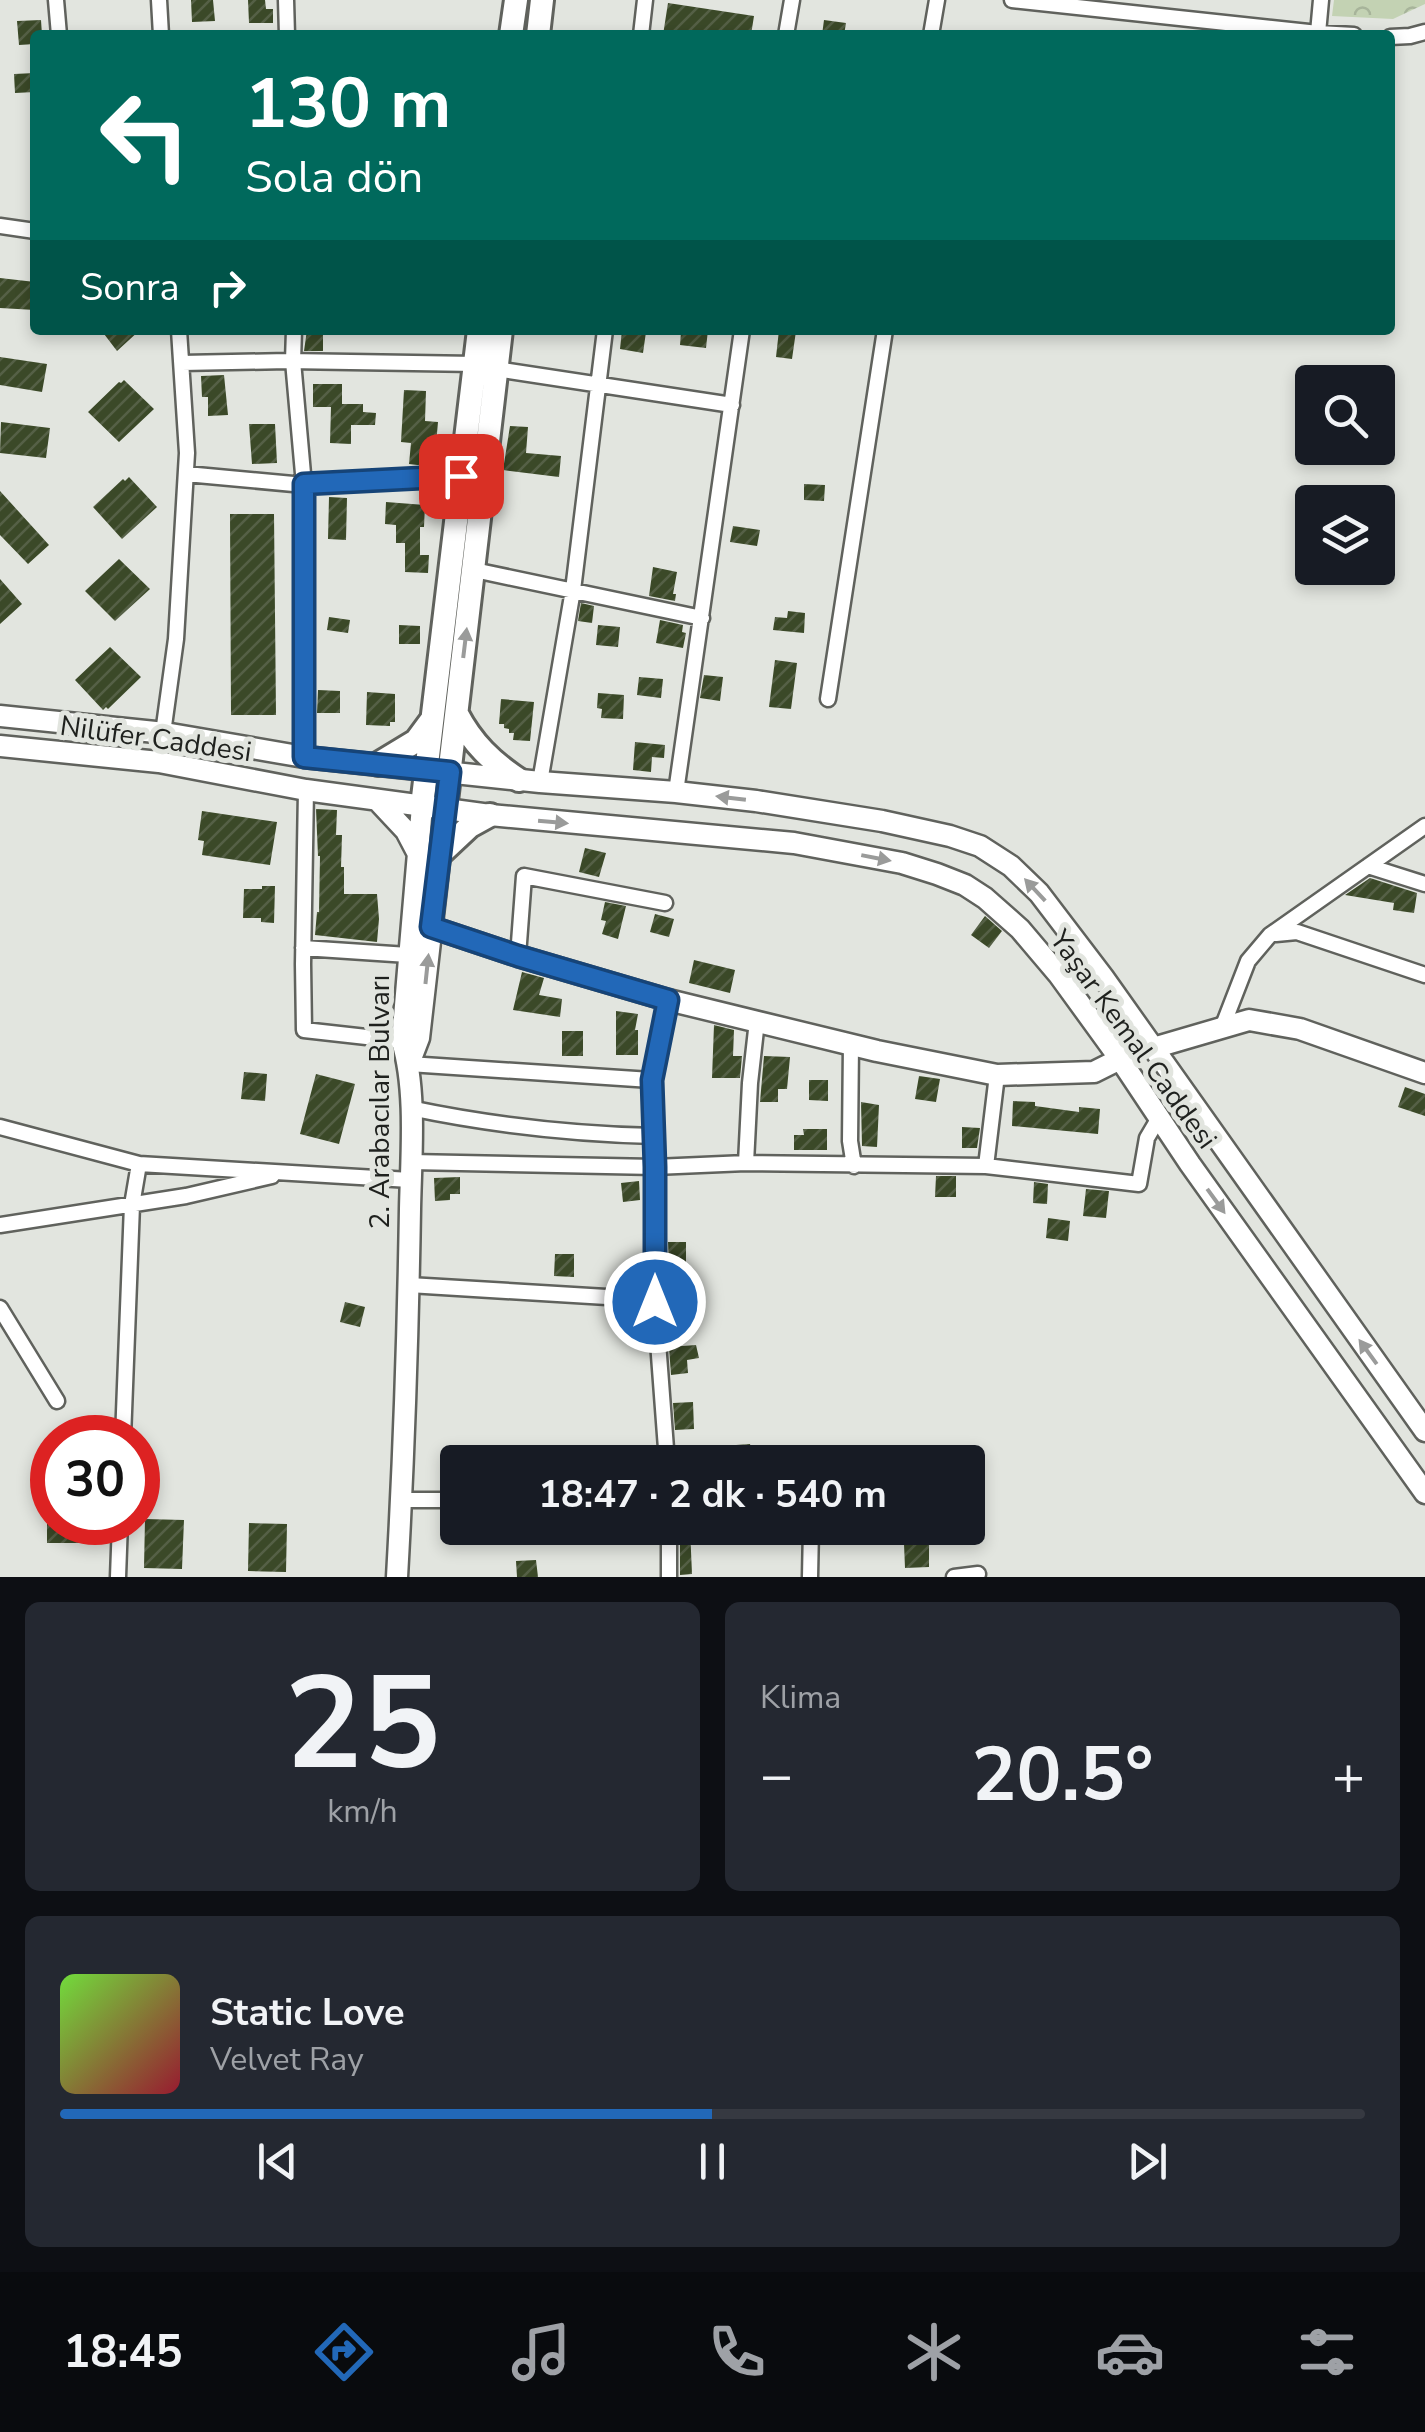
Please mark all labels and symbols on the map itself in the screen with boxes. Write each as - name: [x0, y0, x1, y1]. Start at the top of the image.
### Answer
- pin: [419, 434, 504, 519]
- one-way arrow: [457, 627, 473, 659]
- street label: Nilüfer Caddesi: [58, 707, 254, 771]
- one-way arrow: [714, 790, 746, 806]
- one-way arrow: [538, 814, 569, 830]
- one-way arrow: [861, 850, 892, 866]
- one-way arrow: [1024, 878, 1047, 902]
- street label: Yaşar Kemal Caddesi: [1040, 922, 1226, 1157]
- one-way arrow: [419, 952, 435, 984]
- street label: 2. Arabacılar Bulvarı: [361, 975, 399, 1229]
- one-way arrow: [1206, 1188, 1226, 1214]
- position arrow: [603, 1250, 707, 1354]
- one-way arrow: [1359, 1339, 1378, 1365]
- speed limit sign: 30: [30, 1415, 160, 1545]

